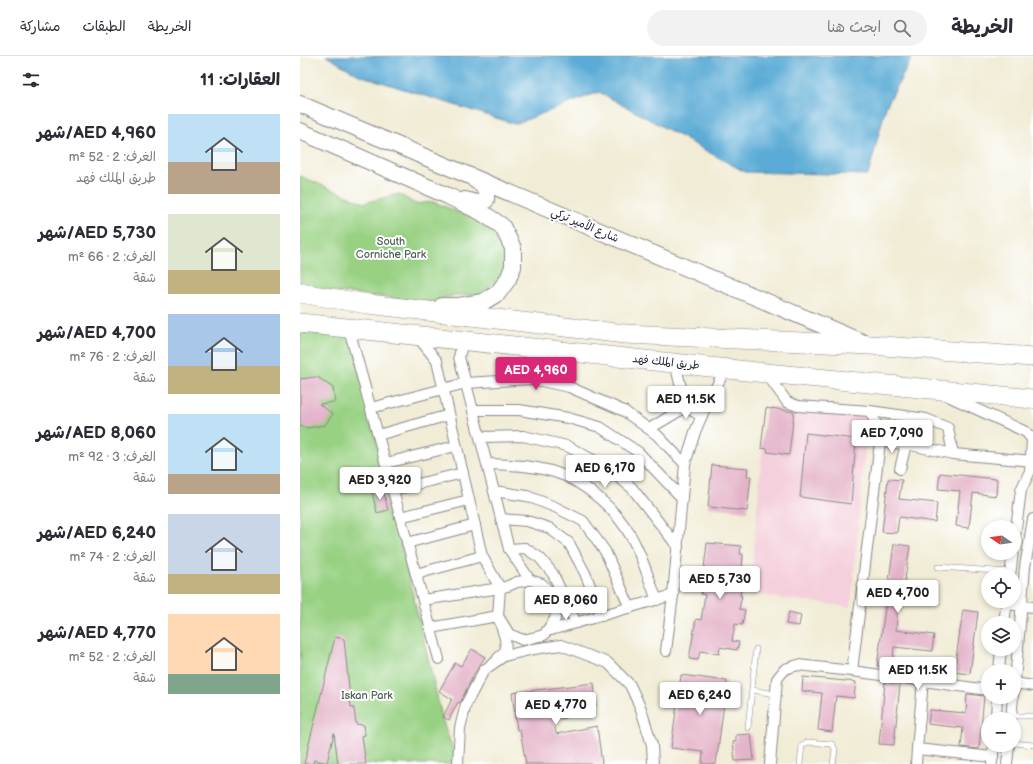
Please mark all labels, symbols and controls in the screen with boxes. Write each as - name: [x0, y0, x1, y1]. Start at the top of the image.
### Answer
- search box: [647, 10, 927, 46]
- text: الخريطة: [951, 16, 1013, 39]
- icon: search: [891, 17, 913, 39]
- text: مشاركة: [20, 18, 60, 35]
- text: الطبقات: [82, 18, 126, 35]
- text: الخريطة: [148, 18, 191, 35]
- text: ابحث هنا: [827, 18, 881, 37]
- icon: filters: [20, 69, 42, 91]
- text: العقارات: 11: [200, 70, 280, 90]
- text: AED 4,960/شهر: [37, 123, 156, 143]
- icon: home: [200, 130, 248, 178]
- text: الغرف: 2 · 52 m²: [69, 149, 156, 165]
- text: طريق الملك فهد: [76, 170, 156, 186]
- street label: شارع الأمير تركي: [548, 204, 621, 249]
- text: AED 5,730/شهر: [38, 223, 156, 243]
- icon: home: [200, 230, 248, 278]
- park label: South Corniche Park: [356, 235, 427, 261]
- text: الغرف: 2 · 66 m²: [68, 249, 156, 265]
- text: شقة: [133, 270, 156, 286]
- text: AED 4,700/شهر: [37, 323, 156, 343]
- icon: home: [200, 330, 248, 378]
- text: الغرف: 2 · 76 m²: [70, 349, 156, 365]
- street label: طريق الملك فهد: [632, 352, 700, 372]
- pin: AED 4,960: [490, 357, 582, 391]
- text: AED 4,960: [504, 362, 568, 378]
- text: شقة: [133, 370, 156, 386]
- pin: AED 11.5K: [640, 386, 732, 420]
- text: AED 11.5K: [656, 391, 716, 407]
- pin: AED 7,090: [846, 420, 938, 454]
- text: AED 8,060/شهر: [36, 423, 156, 443]
- text: AED 7,090: [861, 425, 923, 441]
- icon: home: [200, 430, 248, 478]
- text: الغرف: 3 · 92 m²: [68, 449, 156, 465]
- pin: AED 6,170: [559, 455, 651, 489]
- text: AED 6,170: [575, 460, 635, 476]
- pin: AED 3,920: [334, 467, 426, 501]
- text: شقة: [133, 470, 156, 486]
- text: AED 3,920: [349, 472, 411, 488]
- north arrow: [981, 520, 1021, 560]
- map controls: [981, 520, 1021, 752]
- text: AED 6,240/شهر: [38, 523, 156, 543]
- icon: home: [200, 530, 248, 578]
- text: الغرف: 2 · 74 m²: [70, 549, 156, 565]
- pin: AED 5,730: [674, 566, 766, 600]
- button: locate: [981, 568, 1021, 608]
- text: شقة: [133, 570, 156, 586]
- text: AED 5,730: [689, 571, 751, 587]
- pin: AED 4,700: [852, 580, 944, 614]
- text: AED 4,700: [867, 585, 929, 601]
- pin: AED 8,060: [520, 587, 612, 621]
- text: AED 8,060: [534, 592, 598, 608]
- button: layers: [981, 616, 1021, 656]
- text: AED 4,770/شهر: [39, 623, 156, 643]
- icon: home: [200, 630, 248, 678]
- text: الغرف: 2 · 52 m²: [69, 649, 156, 665]
- pin: AED 11.5K: [872, 657, 964, 691]
- text: AED 11.5K: [888, 662, 948, 678]
- button: +: [981, 664, 1021, 704]
- text: شقة: [133, 670, 156, 686]
- pin: AED 6,240: [654, 682, 746, 716]
- text: AED 6,240: [669, 687, 731, 703]
- park label: Iskan Park: [341, 689, 393, 702]
- pin: AED 4,770: [510, 692, 602, 726]
- text: AED 4,770: [525, 697, 587, 713]
- button: −: [981, 712, 1021, 752]

